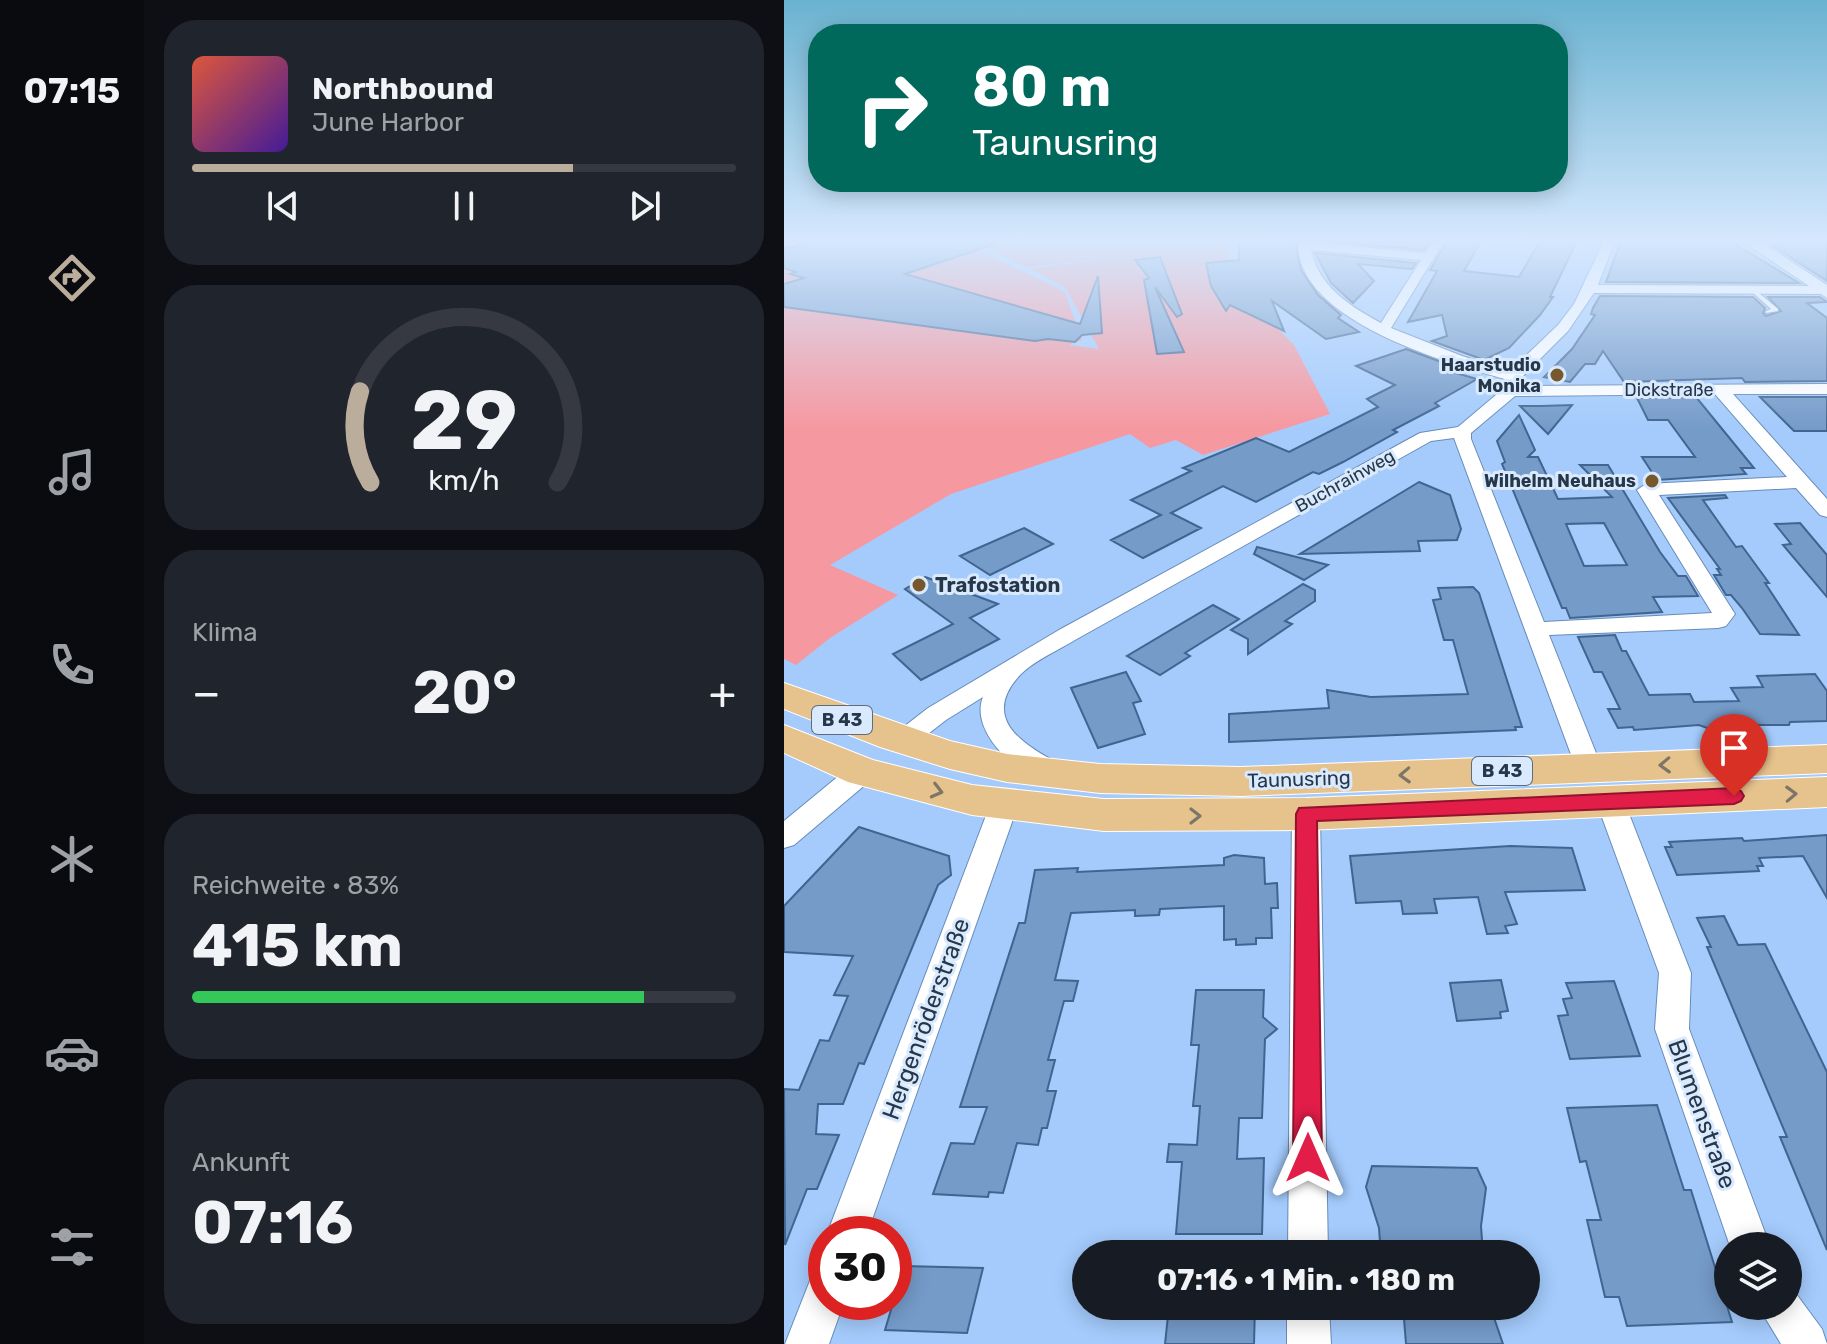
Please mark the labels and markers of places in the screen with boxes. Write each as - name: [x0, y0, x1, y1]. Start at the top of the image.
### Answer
- place label: Haarstudio Monika: [1441, 354, 1541, 397]
- marker: Haarstudio Monika: [1548, 366, 1566, 384]
- place label: Wilhelm Neuhaus: [1484, 470, 1636, 492]
- marker: Wilhelm Neuhaus: [1643, 472, 1661, 490]
- place label: Trafostation: [935, 573, 1060, 597]
- marker: Trafostation: [910, 576, 928, 594]
- pin: [1700, 714, 1768, 796]

